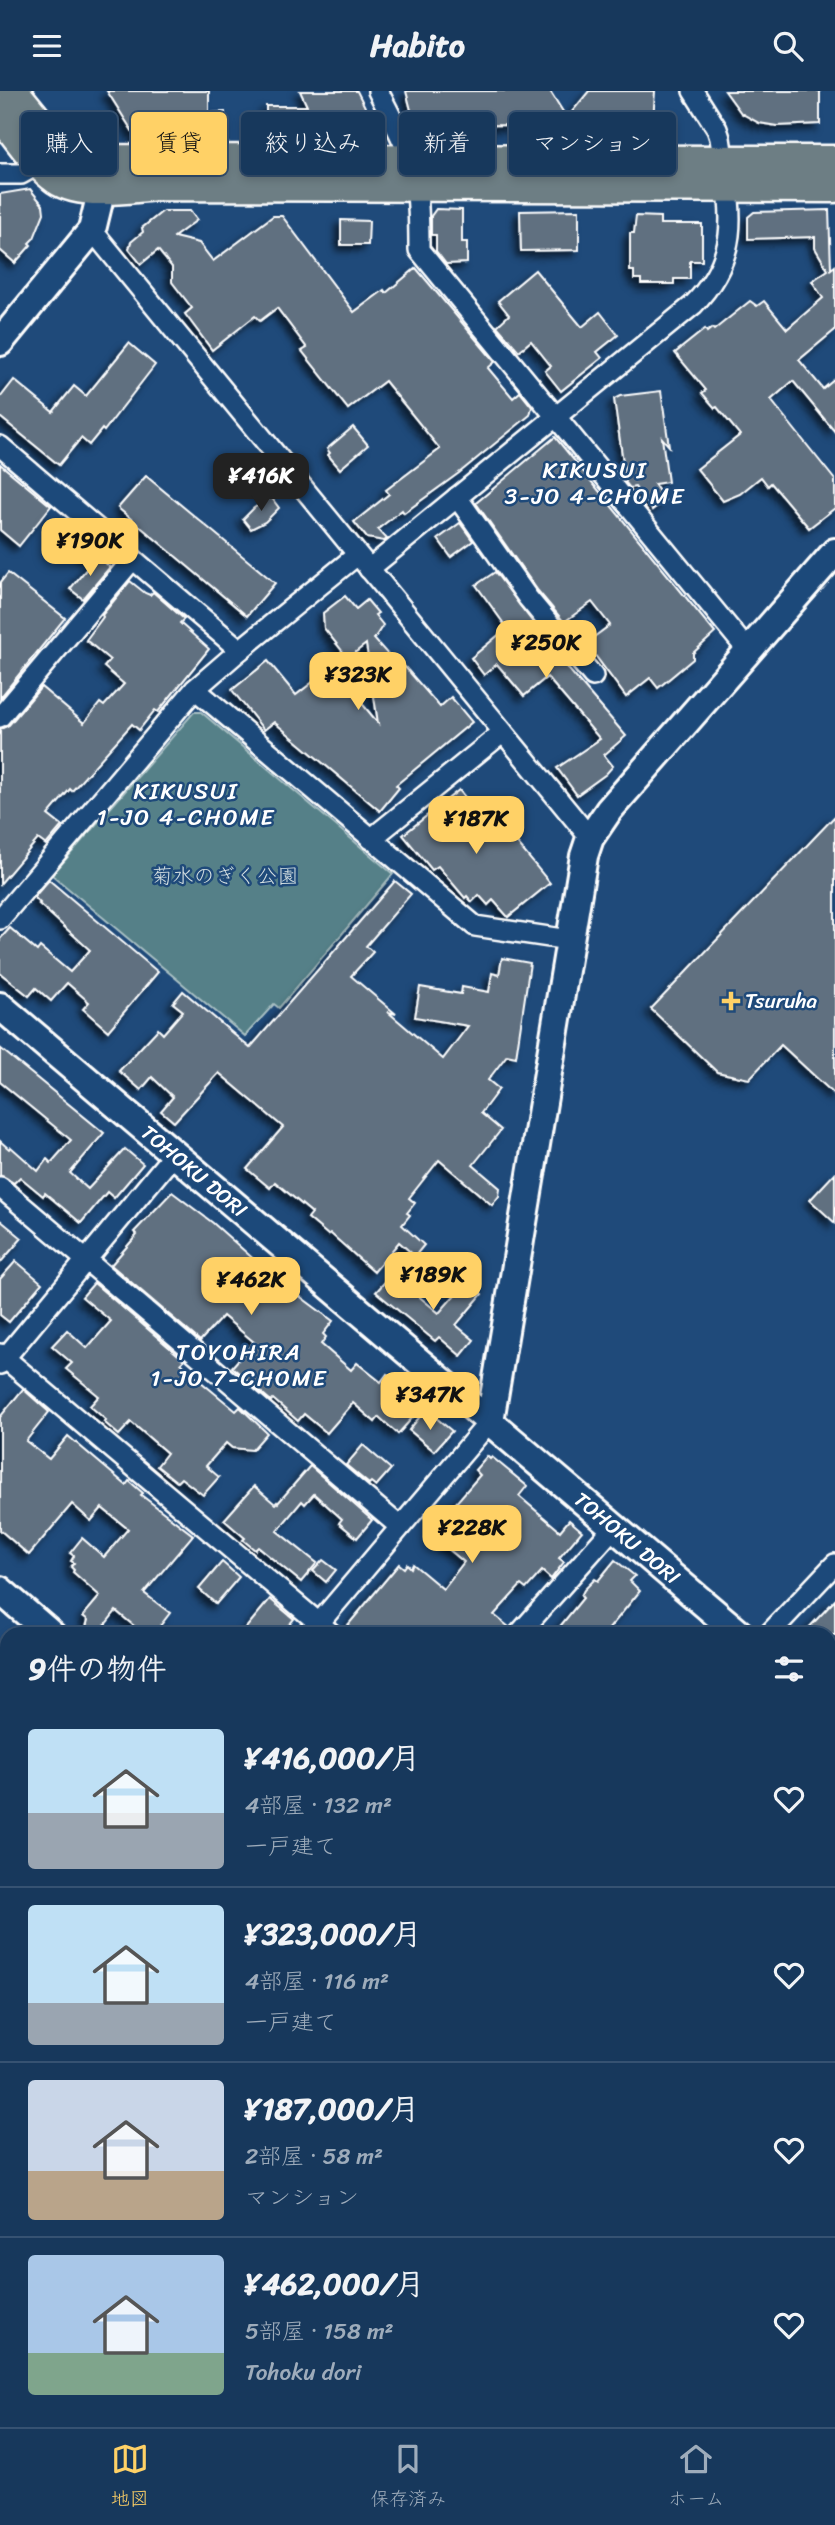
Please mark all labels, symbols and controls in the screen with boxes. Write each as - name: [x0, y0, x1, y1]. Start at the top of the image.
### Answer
- text: Habito: [370, 17, 465, 74]
- icon: menu: [28, 27, 66, 65]
- icon: search: [769, 27, 807, 65]
- chip: 購入: [21, 112, 117, 175]
- chip: 賃貸: [131, 112, 227, 175]
- chip: 絞り込み: [241, 112, 385, 175]
- chip: 新着: [399, 112, 495, 175]
- chip: マンション: [509, 112, 676, 175]
- district label: KIKUSUI 3-JO 4-CHOME: [504, 450, 686, 517]
- pin: ¥416K: [212, 453, 310, 513]
- text: ¥416K: [229, 455, 293, 496]
- pin: ¥190K: [41, 519, 139, 578]
- text: ¥190K: [57, 520, 123, 561]
- pin: ¥250K: [497, 621, 595, 680]
- text: ¥250K: [512, 622, 580, 663]
- pin: ¥323K: [309, 653, 407, 712]
- text: ¥323K: [325, 654, 391, 695]
- district label: KIKUSUI 1-JO 4-CHOME: [97, 771, 275, 838]
- pin: ¥187K: [427, 797, 525, 856]
- text: ¥187K: [444, 798, 508, 839]
- park label: 菊水のぎく公園: [152, 857, 299, 895]
- place label: Tsuruha: [745, 982, 818, 1020]
- marker: Tsuruha: [723, 993, 739, 1009]
- street label: TOHOKU DORI: [132, 1114, 257, 1228]
- pin: ¥189K: [384, 1253, 482, 1312]
- text: ¥189K: [401, 1254, 465, 1295]
- pin: ¥462K: [202, 1257, 300, 1317]
- text: ¥462K: [217, 1259, 285, 1300]
- district label: TOYOHIRA 1-JO 7-CHOME: [150, 1332, 328, 1399]
- pin: ¥347K: [381, 1373, 479, 1432]
- text: ¥347K: [397, 1374, 463, 1415]
- street label: TOHOKU DORI: [565, 1481, 690, 1595]
- pin: ¥228K: [423, 1505, 521, 1565]
- text: ¥228K: [438, 1507, 506, 1548]
- text: 9件の物件: [28, 1642, 166, 1696]
- icon: filters: [770, 1650, 808, 1688]
- text: ¥416,000/月: [245, 1731, 420, 1785]
- icon: home: [84, 1757, 168, 1841]
- icon: heart: [770, 1780, 808, 1818]
- text: 4部屋 · 132 m²: [245, 1785, 392, 1826]
- text: 一戸建て: [245, 1826, 337, 1867]
- text: ¥323,000/月: [245, 1907, 422, 1961]
- icon: home: [84, 1933, 168, 2017]
- icon: heart: [770, 1956, 808, 1994]
- text: 4部屋 · 116 m²: [245, 1961, 389, 2002]
- text: 一戸建て: [245, 2002, 337, 2043]
- text: ¥187,000/月: [245, 2082, 420, 2136]
- icon: home: [84, 2108, 168, 2192]
- icon: heart: [770, 2131, 808, 2169]
- text: 2部屋 · 58 m²: [245, 2136, 383, 2177]
- text: マンション: [245, 2177, 359, 2218]
- text: ¥462,000/月: [245, 2257, 425, 2311]
- icon: home: [84, 2283, 168, 2367]
- icon: heart: [770, 2306, 808, 2344]
- text: 5部屋 · 158 m²: [245, 2311, 394, 2352]
- text: Tohoku dori: [245, 2352, 361, 2393]
- tab: 地図: [111, 2440, 149, 2515]
- tab: 保存済み: [370, 2440, 446, 2515]
- tab: ホーム: [668, 2440, 724, 2515]

